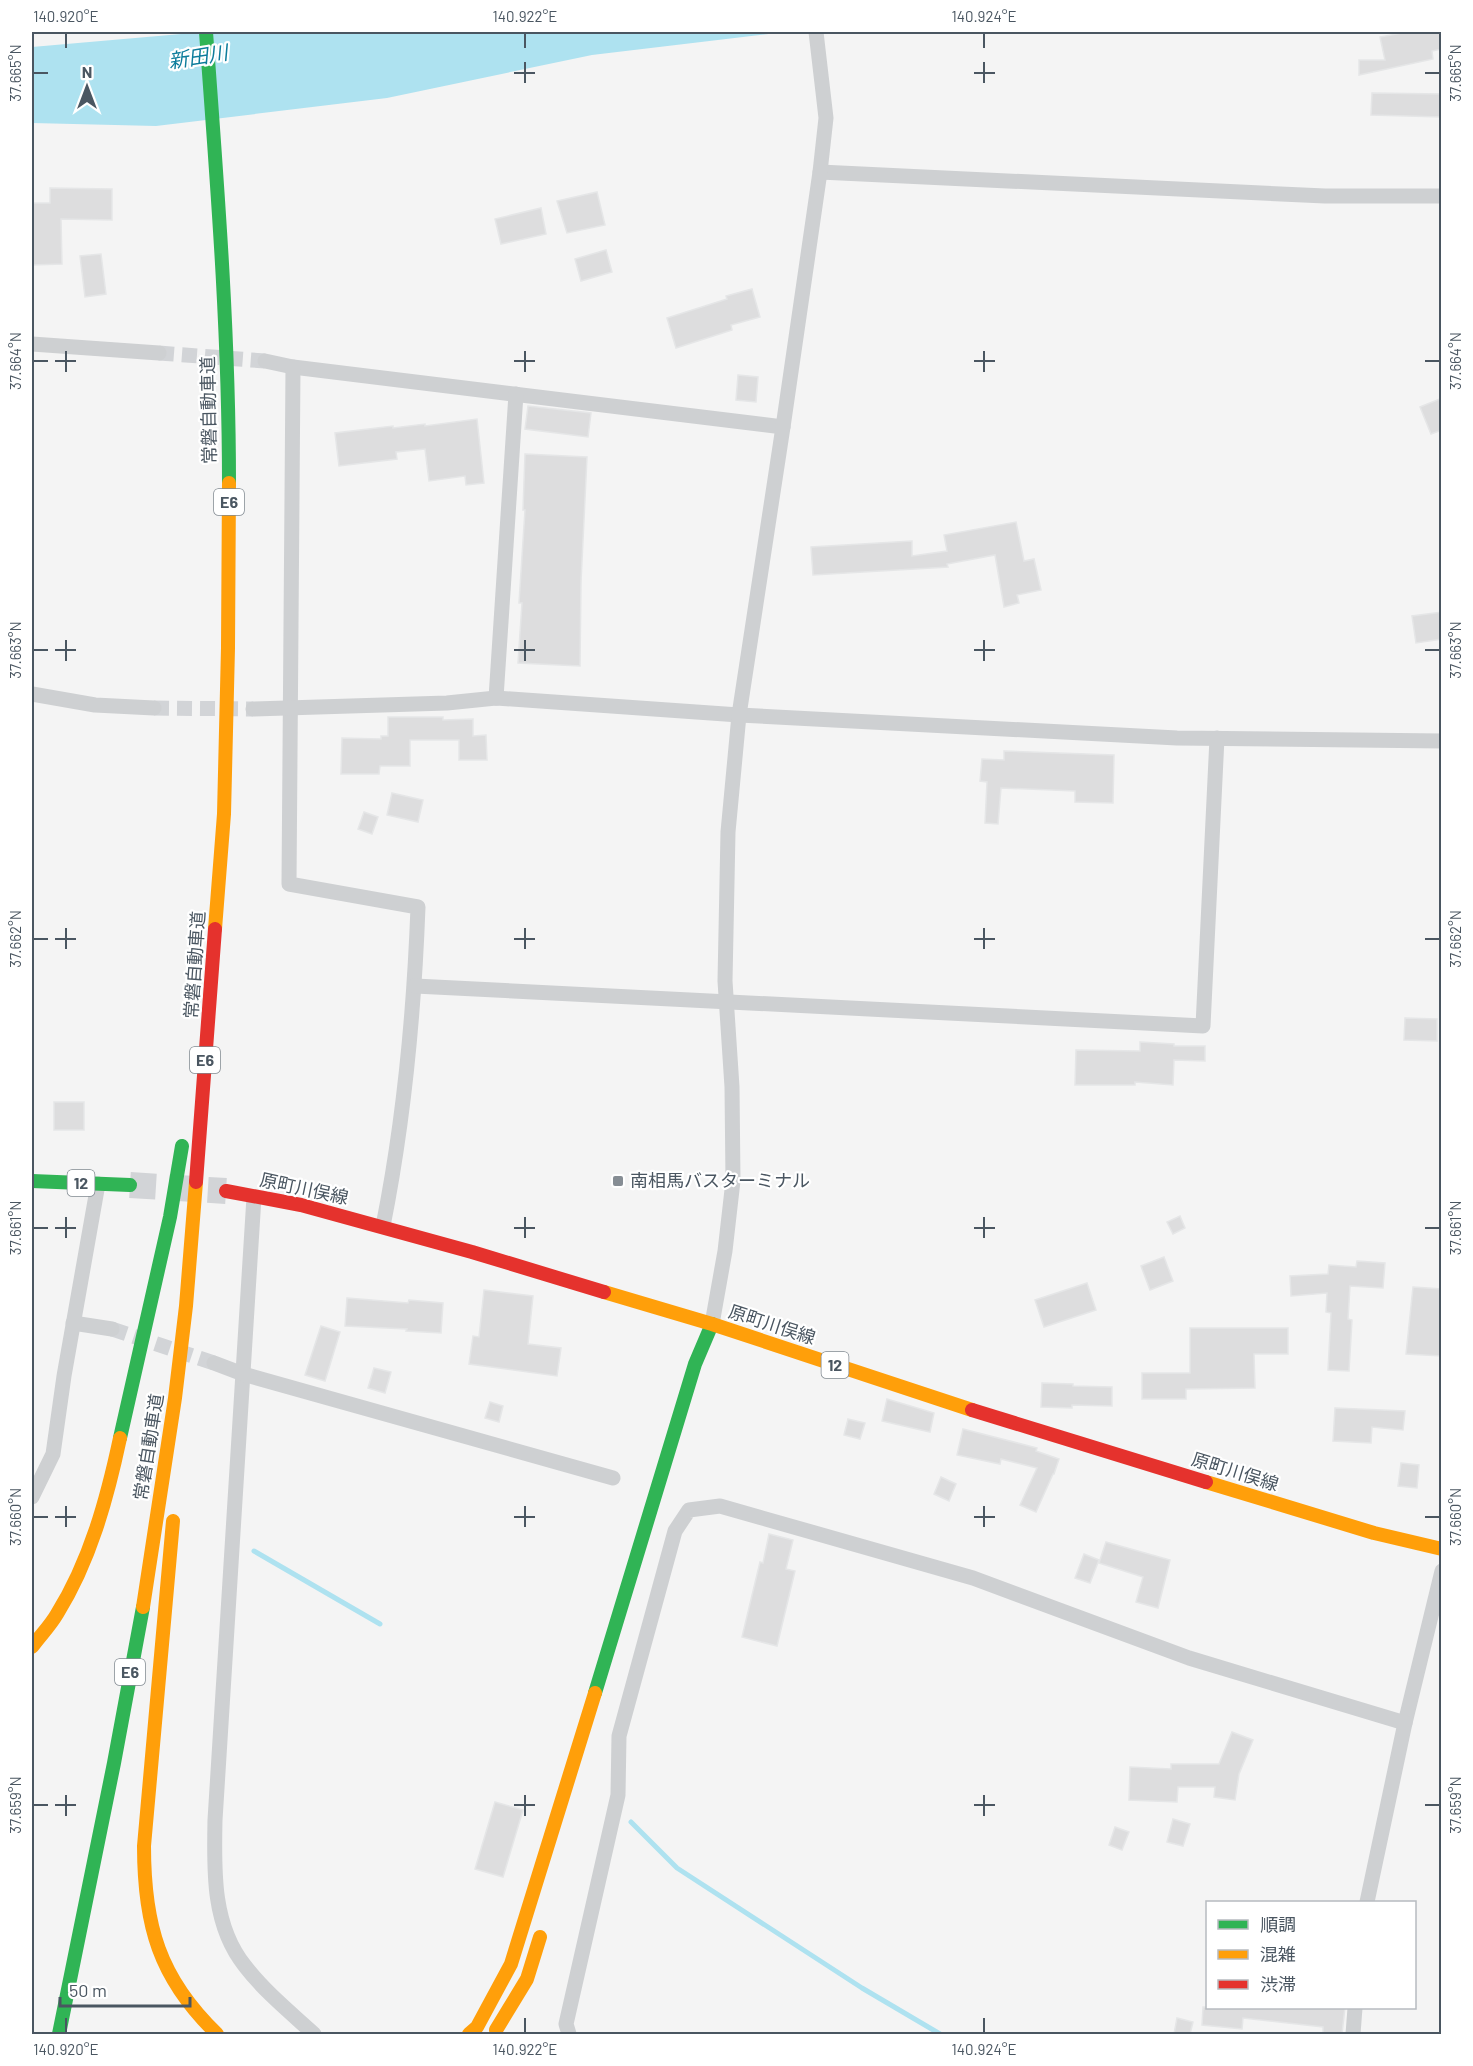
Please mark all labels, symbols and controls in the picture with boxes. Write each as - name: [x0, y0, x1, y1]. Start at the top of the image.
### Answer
- text: 140.920°E: [33, 7, 99, 25]
- text: 140.922°E: [493, 7, 557, 25]
- text: 140.924°E: [951, 7, 1017, 25]
- water label: 新田川: [166, 39, 231, 73]
- text: 37.665°N: [6, 44, 24, 102]
- text: 37.665°N: [1446, 44, 1464, 102]
- north arrow: [57, 57, 117, 117]
- text: N: [82, 62, 92, 81]
- text: 37.664°N: [6, 332, 24, 390]
- text: 37.664°N: [1446, 332, 1464, 390]
- street label: 常磐自動車道: [196, 356, 220, 464]
- road number: E6: [214, 489, 244, 515]
- text: 37.663°N: [6, 621, 24, 679]
- text: 37.663°N: [1446, 621, 1464, 679]
- text: 37.662°N: [6, 910, 24, 968]
- street label: 常磐自動車道: [179, 910, 209, 1020]
- text: 37.662°N: [1446, 910, 1464, 968]
- road number: E6: [190, 1047, 220, 1073]
- street label: 原町川俣線: [258, 1168, 351, 1208]
- place label: 南相馬バスターミナル: [630, 1169, 810, 1191]
- road number: 12: [68, 1170, 94, 1196]
- marker: 南相馬バスターミナル: [611, 1174, 625, 1188]
- text: 37.661°N: [6, 1201, 24, 1255]
- text: 37.661°N: [1446, 1201, 1464, 1255]
- street label: 原町川俣線: [726, 1300, 819, 1348]
- road number: 12: [822, 1352, 848, 1378]
- street label: 常磐自動車道: [129, 1392, 167, 1502]
- street label: 原町川俣線: [1189, 1447, 1282, 1495]
- text: 37.660°N: [6, 1488, 24, 1546]
- text: 37.660°N: [1446, 1488, 1464, 1546]
- road number: E6: [115, 1659, 145, 1685]
- text: 37.659°N: [6, 1776, 24, 1834]
- text: 37.659°N: [1446, 1776, 1464, 1834]
- legend: [1206, 1901, 1416, 2009]
- text: 順調: [1260, 1913, 1296, 1935]
- text: 混雑: [1260, 1943, 1296, 1965]
- scale bar: [60, 1970, 190, 2008]
- text: 渋滞: [1260, 1973, 1296, 1995]
- text: 50 m: [69, 1979, 107, 2001]
- text: 140.920°E: [33, 2040, 99, 2058]
- text: 140.922°E: [493, 2040, 557, 2058]
- text: 140.924°E: [951, 2040, 1017, 2058]

